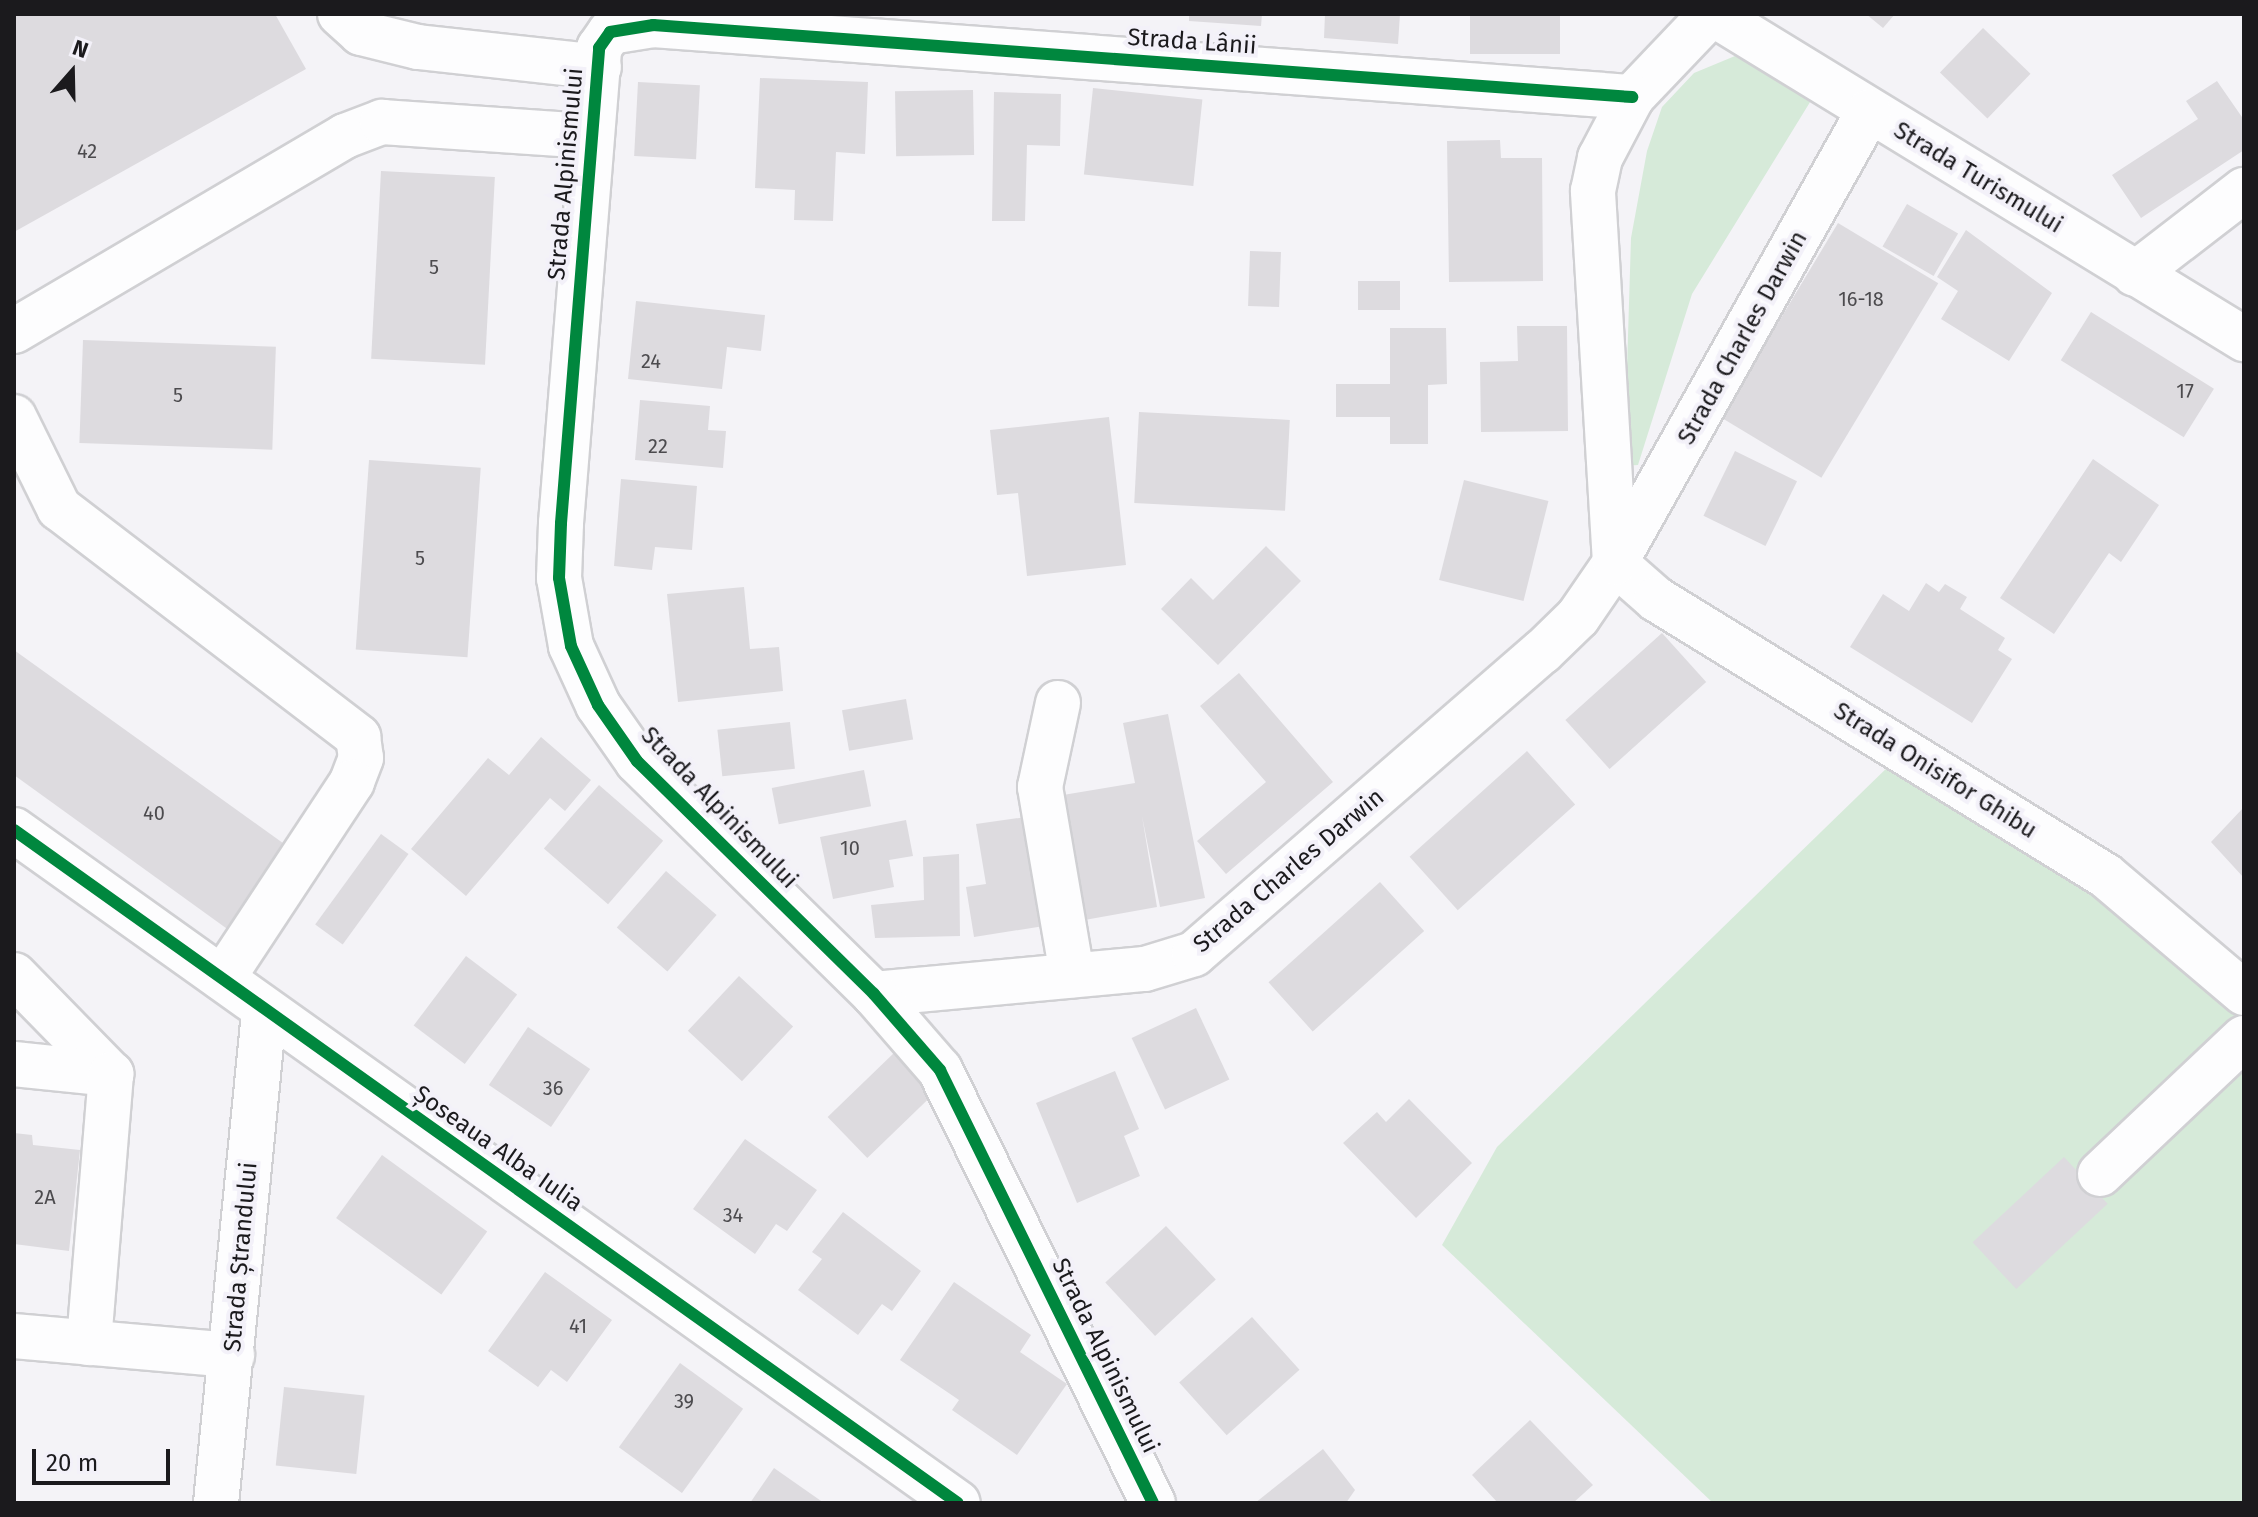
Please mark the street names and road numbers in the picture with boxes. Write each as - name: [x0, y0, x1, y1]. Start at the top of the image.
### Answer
- street label: Strada Lânii: [1126, 23, 1258, 61]
- street label: Strada Alpinismului: [542, 67, 590, 281]
- street label: Strada Turismului: [1888, 116, 2068, 240]
- street label: Strada Charles Darwin: [1672, 226, 1814, 450]
- street label: Strada Onisifor Ghibu: [1828, 697, 2042, 845]
- street label: Strada Alpinismului: [635, 721, 803, 895]
- street label: Strada Charles Darwin: [1188, 783, 1390, 959]
- street label: Șoseaua Alba Iulia: [408, 1080, 588, 1218]
- street label: Strada Ștrandului: [218, 1161, 264, 1353]
- street label: Strada Alpinismului: [1045, 1254, 1165, 1458]

